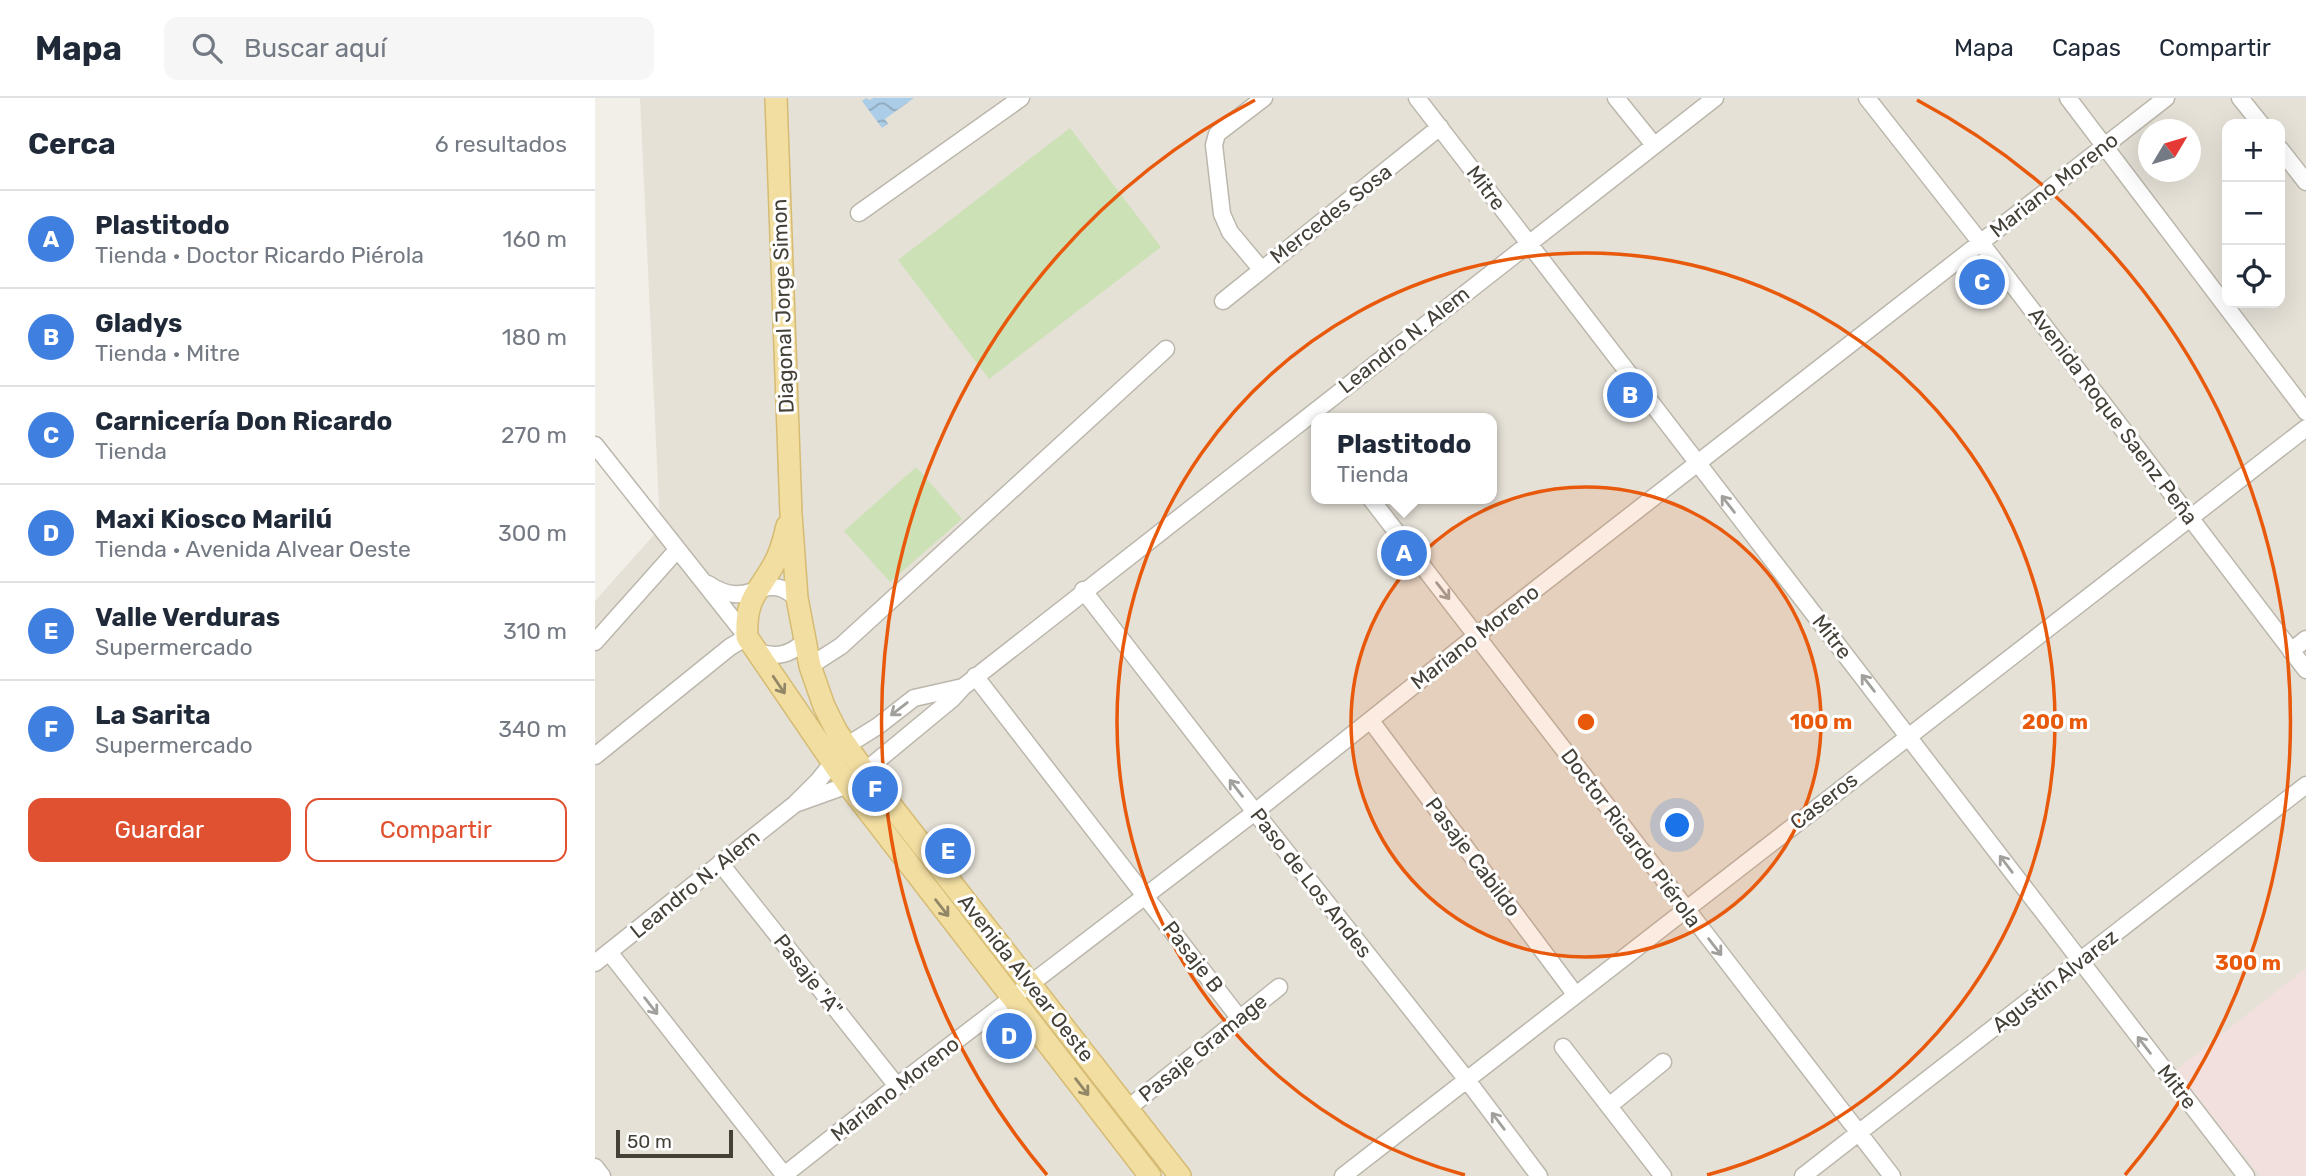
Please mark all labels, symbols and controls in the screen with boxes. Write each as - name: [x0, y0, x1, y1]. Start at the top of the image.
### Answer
- search box: [164, 17, 654, 80]
- text: Mapa: [35, 29, 122, 68]
- icon: search: [188, 29, 226, 67]
- text: Buscar aquí: [244, 33, 387, 64]
- text: Mapa: [1954, 34, 2014, 62]
- text: Capas: [2052, 34, 2121, 62]
- text: Compartir: [2159, 34, 2271, 62]
- north arrow: [2138, 119, 2201, 182]
- map controls: [2222, 119, 2285, 308]
- button: +: [2222, 119, 2285, 182]
- text: Cerca: [28, 126, 116, 162]
- street label: Mariano Moreno: [1985, 127, 2123, 242]
- text: 6 resultados: [435, 130, 567, 158]
- street label: Mercedes Sosa: [1265, 158, 1396, 269]
- street label: Mitre: [1462, 160, 1511, 215]
- button: −: [2222, 182, 2285, 245]
- street label: Diagonal Jorge Simon: [766, 198, 799, 414]
- text: Plastitodo: [95, 210, 230, 241]
- text: A: [43, 225, 59, 253]
- text: 160 m: [503, 225, 567, 253]
- text: Tienda · Doctor Ricardo Piérola: [95, 241, 424, 269]
- button: locate: [2222, 245, 2285, 308]
- pin: C: [1959, 256, 2005, 308]
- street label: Leandro N. Alem: [1333, 281, 1474, 398]
- street label: Avenida Roque Saenz Peña: [2023, 302, 2203, 529]
- text: Gladys: [95, 308, 182, 339]
- text: B: [43, 323, 59, 351]
- text: 180 m: [502, 323, 567, 351]
- text: Tienda · Mitre: [95, 339, 240, 367]
- pin: B: [1607, 369, 1653, 421]
- text: Carnicería Don Ricardo: [95, 406, 392, 437]
- popup: [1311, 413, 1497, 504]
- text: C: [43, 421, 59, 449]
- text: 270 m: [501, 421, 567, 449]
- text: Plastitodo: [1337, 429, 1471, 460]
- text: Tienda: [95, 437, 167, 465]
- text: Tienda: [1337, 460, 1409, 488]
- one-way arrow: [1720, 495, 1735, 513]
- text: Maxi Kiosco Marilú: [95, 504, 332, 535]
- text: D: [43, 519, 59, 547]
- text: 300 m: [498, 519, 567, 547]
- pin: A: [1381, 527, 1427, 579]
- text: Tienda · Avenida Alvear Oeste: [95, 535, 411, 563]
- street label: Mariano Moreno: [1406, 579, 1544, 694]
- one-way arrow: [1435, 582, 1450, 600]
- text: Valle Verduras: [95, 602, 280, 633]
- street label: Mitre: [1807, 609, 1857, 664]
- text: E: [44, 617, 58, 645]
- text: 310 m: [503, 617, 567, 645]
- text: Supermercado: [95, 633, 253, 661]
- one-way arrow: [1860, 674, 1875, 693]
- one-way arrow: [772, 675, 786, 694]
- text: La Sarita: [95, 700, 211, 731]
- one-way arrow: [891, 701, 909, 716]
- text: 100 m: [1790, 709, 1852, 734]
- text: 200 m: [2022, 709, 2088, 734]
- centre of rings: [1574, 710, 1598, 734]
- text: F: [44, 715, 58, 743]
- text: 340 m: [498, 715, 567, 743]
- text: Supermercado: [95, 731, 253, 759]
- street label: Doctor Ricardo Piérola: [1556, 743, 1707, 932]
- pin: F: [852, 763, 898, 815]
- street label: Caseros: [1785, 767, 1862, 835]
- one-way arrow: [1229, 780, 1244, 798]
- street label: Pasaje Cabildo: [1421, 792, 1526, 921]
- button: Guardar: [28, 798, 291, 862]
- button: Compartir: [305, 798, 567, 862]
- street label: Paso de Los Andes: [1245, 803, 1378, 962]
- your location: [1660, 808, 1694, 842]
- street label: Leandro N. Alem: [625, 824, 764, 943]
- pin: E: [925, 825, 971, 877]
- one-way arrow: [1998, 855, 2013, 874]
- street label: Avenida Alvear Oeste: [953, 889, 1100, 1067]
- one-way arrow: [935, 898, 950, 916]
- street label: Pasaje B: [1158, 916, 1229, 997]
- street label: Agustín Alvarez: [1987, 924, 2123, 1037]
- street label: Pasaje "A": [769, 929, 848, 1020]
- one-way arrow: [1707, 938, 1722, 956]
- text: 300 m: [2215, 950, 2281, 975]
- street label: Pasaje Gramage: [1133, 988, 1272, 1107]
- one-way arrow: [644, 996, 659, 1015]
- pin: D: [986, 1010, 1032, 1062]
- street label: Mariano Moreno: [826, 1031, 964, 1146]
- one-way arrow: [2136, 1036, 2151, 1054]
- street label: Mitre: [2152, 1059, 2202, 1114]
- one-way arrow: [1074, 1078, 1089, 1096]
- one-way arrow: [1491, 1112, 1505, 1131]
- scale bar: [616, 1127, 733, 1159]
- text: 50 m: [627, 1130, 672, 1153]

